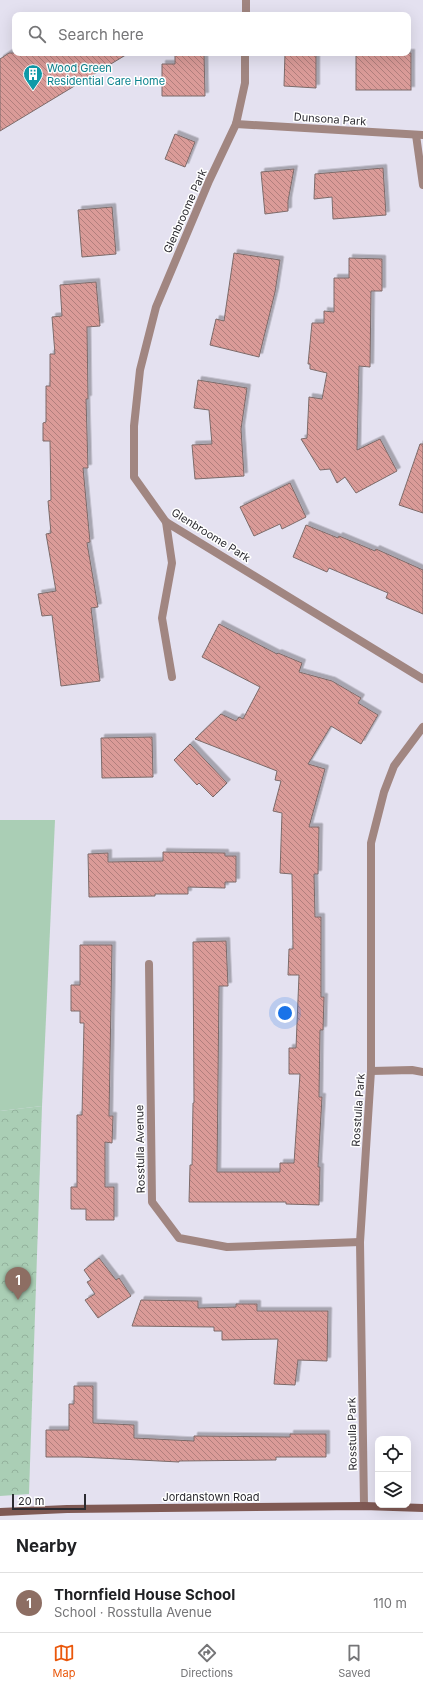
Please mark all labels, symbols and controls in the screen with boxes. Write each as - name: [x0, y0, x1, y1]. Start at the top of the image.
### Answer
- search box: [12, 12, 411, 56]
- icon: search: [26, 23, 48, 45]
- text: Search here: [58, 25, 144, 44]
- place label: Wood Green Residential Care Home: [47, 61, 165, 88]
- building icon: Wood Green Residential Care Home: [22, 63, 44, 91]
- street label: Dunsona Park: [293, 109, 367, 129]
- street label: Glenbroome Park: [160, 167, 210, 255]
- street label: Glenbroome Park: [169, 505, 253, 565]
- your location: [275, 1003, 295, 1023]
- street label: Rosstulla Park: [348, 1073, 368, 1147]
- street label: Rosstulla Avenue: [132, 1105, 148, 1193]
- pin: 1: [5, 1267, 31, 1300]
- street label: Rosstulla Park: [344, 1397, 360, 1471]
- map controls: [375, 1436, 411, 1508]
- button: locate: [375, 1436, 411, 1472]
- button: layers: [375, 1472, 411, 1508]
- street label: Jordanstown Road: [162, 1490, 260, 1504]
- scale bar: [12, 1492, 86, 1511]
- text: 20 m: [18, 1494, 44, 1508]
- text: Nearby: [16, 1536, 77, 1556]
- text: Thornfield House School: [54, 1585, 235, 1604]
- text: 1: [26, 1595, 32, 1611]
- text: 110 m: [373, 1595, 407, 1611]
- text: School · Rosstulla Avenue: [54, 1604, 212, 1620]
- tab: Map: [53, 1642, 75, 1680]
- tab: Directions: [181, 1642, 233, 1680]
- tab: Saved: [338, 1642, 370, 1680]

